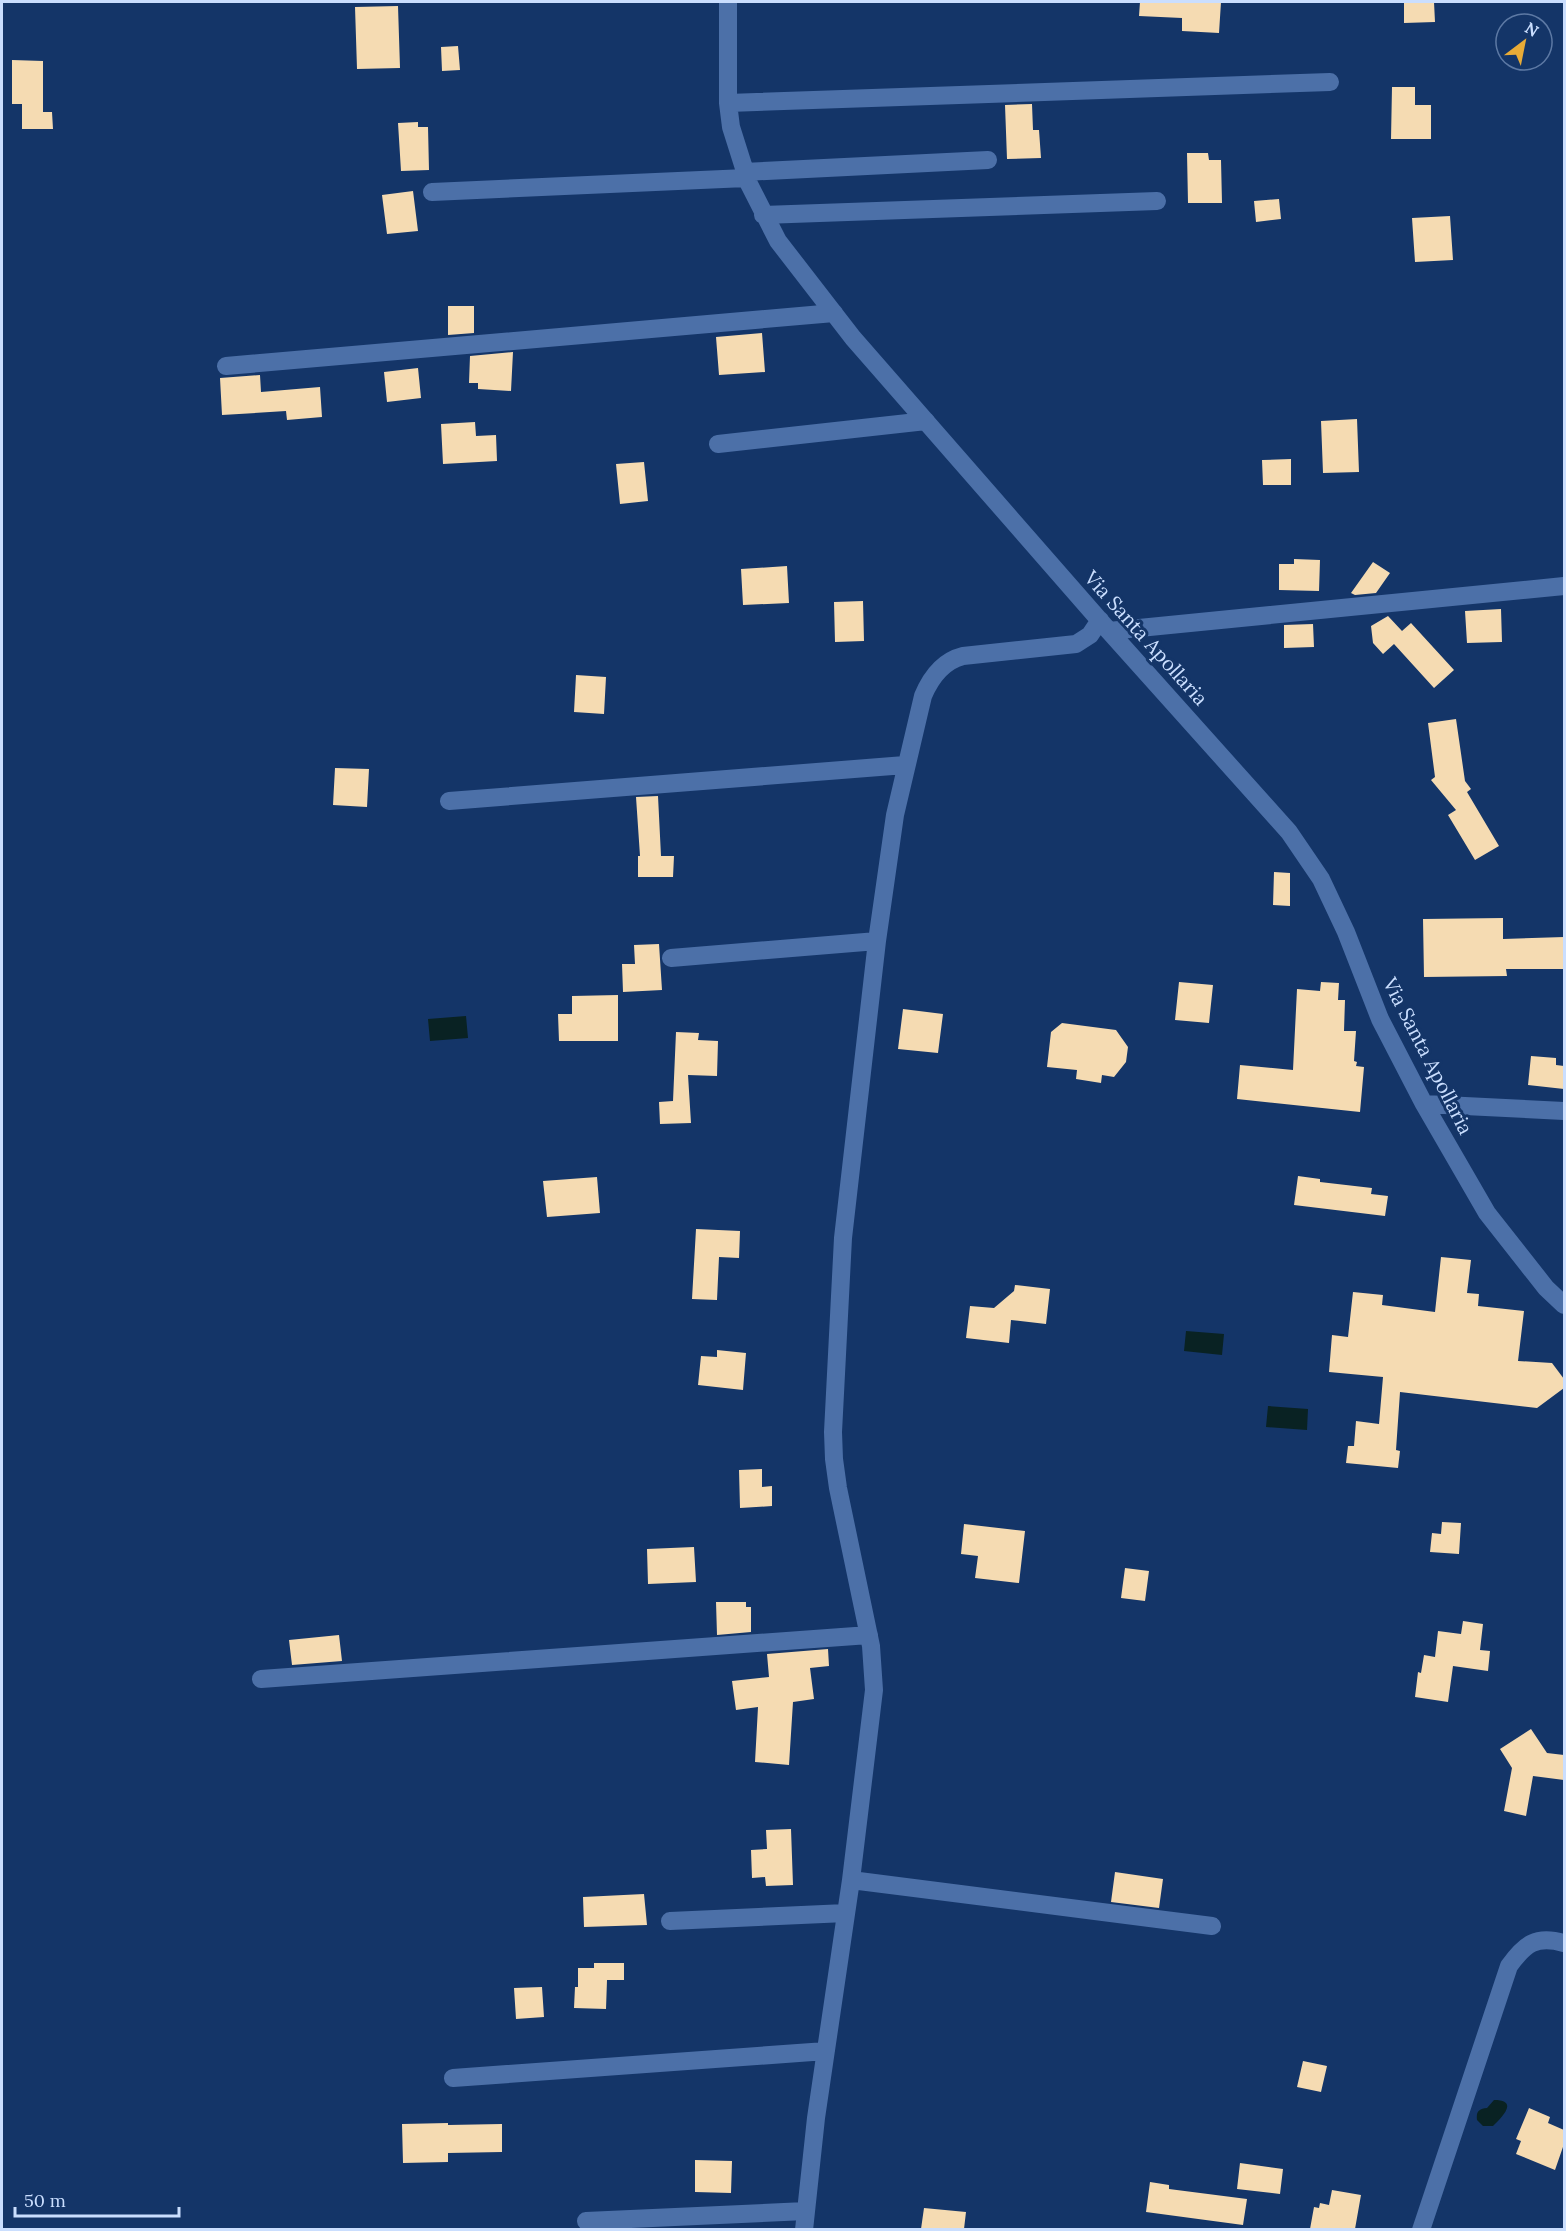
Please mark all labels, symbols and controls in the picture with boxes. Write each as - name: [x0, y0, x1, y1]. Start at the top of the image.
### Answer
- north arrow: [1494, 12, 1554, 72]
- text: N: [1521, 18, 1542, 41]
- street label: Via Santa Apollaria: [1079, 564, 1213, 710]
- street label: Via Santa Apollaria: [1378, 972, 1479, 1138]
- scale bar: [15, 2180, 178, 2218]
- text: 50 m: [24, 2189, 66, 2212]

